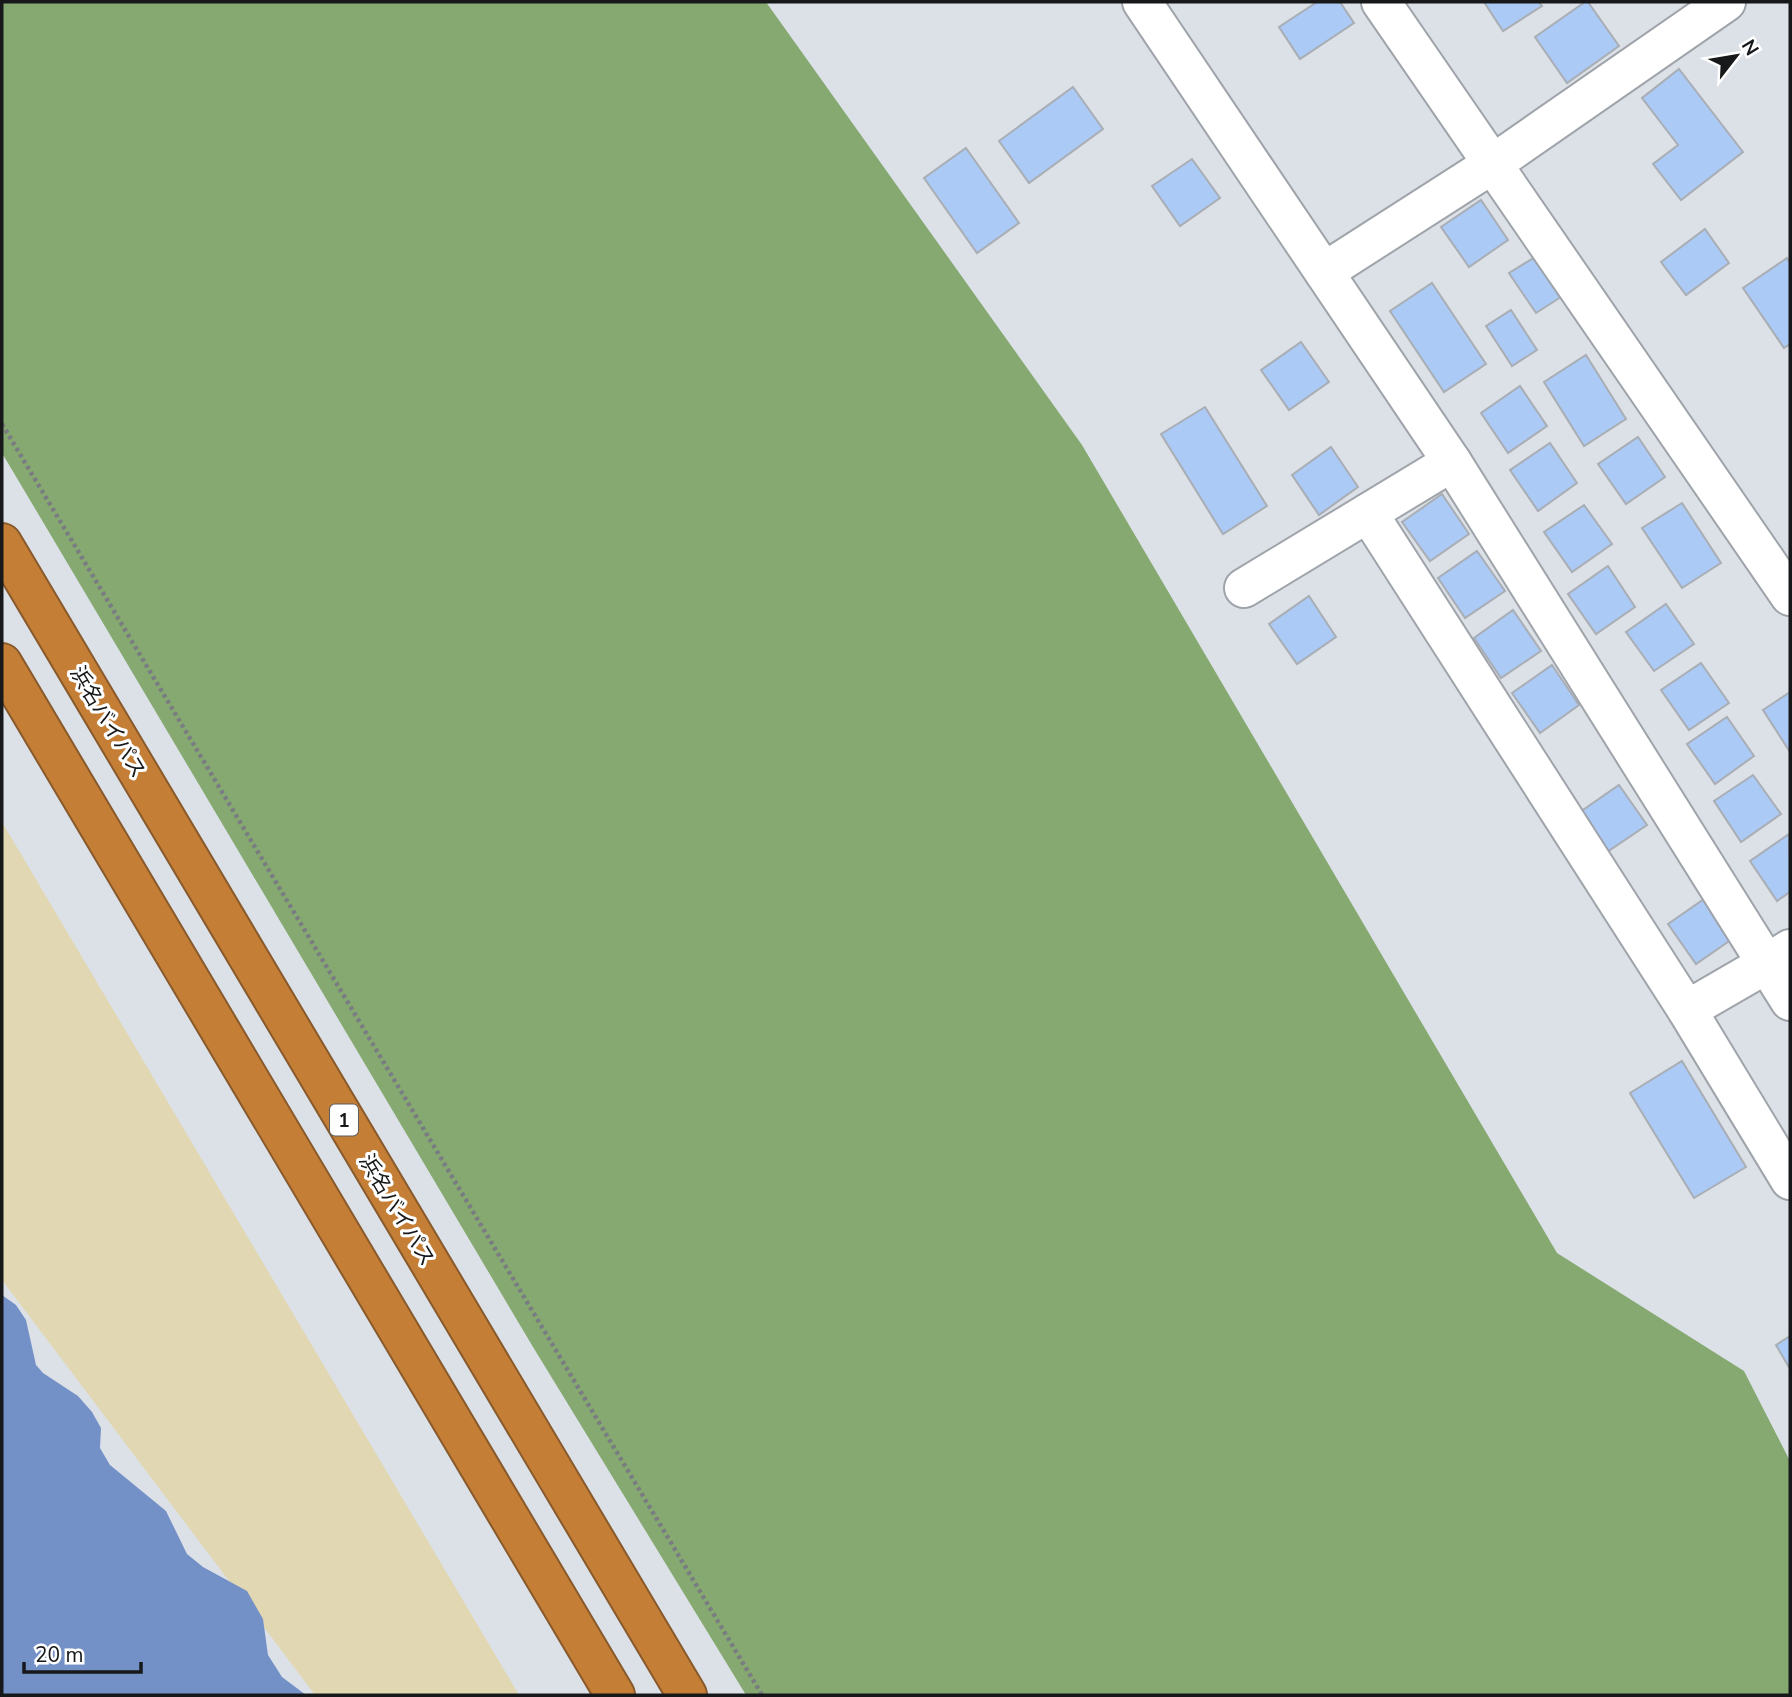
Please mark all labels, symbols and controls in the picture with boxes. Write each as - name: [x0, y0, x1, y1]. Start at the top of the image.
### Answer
- north arrow: [1701, 21, 1771, 91]
- text: N: [1735, 35, 1765, 61]
- street label: 浜名バイパス: [64, 661, 152, 783]
- road number: 1: [330, 1104, 358, 1136]
- street label: 浜名バイパス: [353, 1149, 441, 1271]
- scale bar: [24, 1630, 142, 1674]
- text: 20 m: [35, 1641, 84, 1669]

